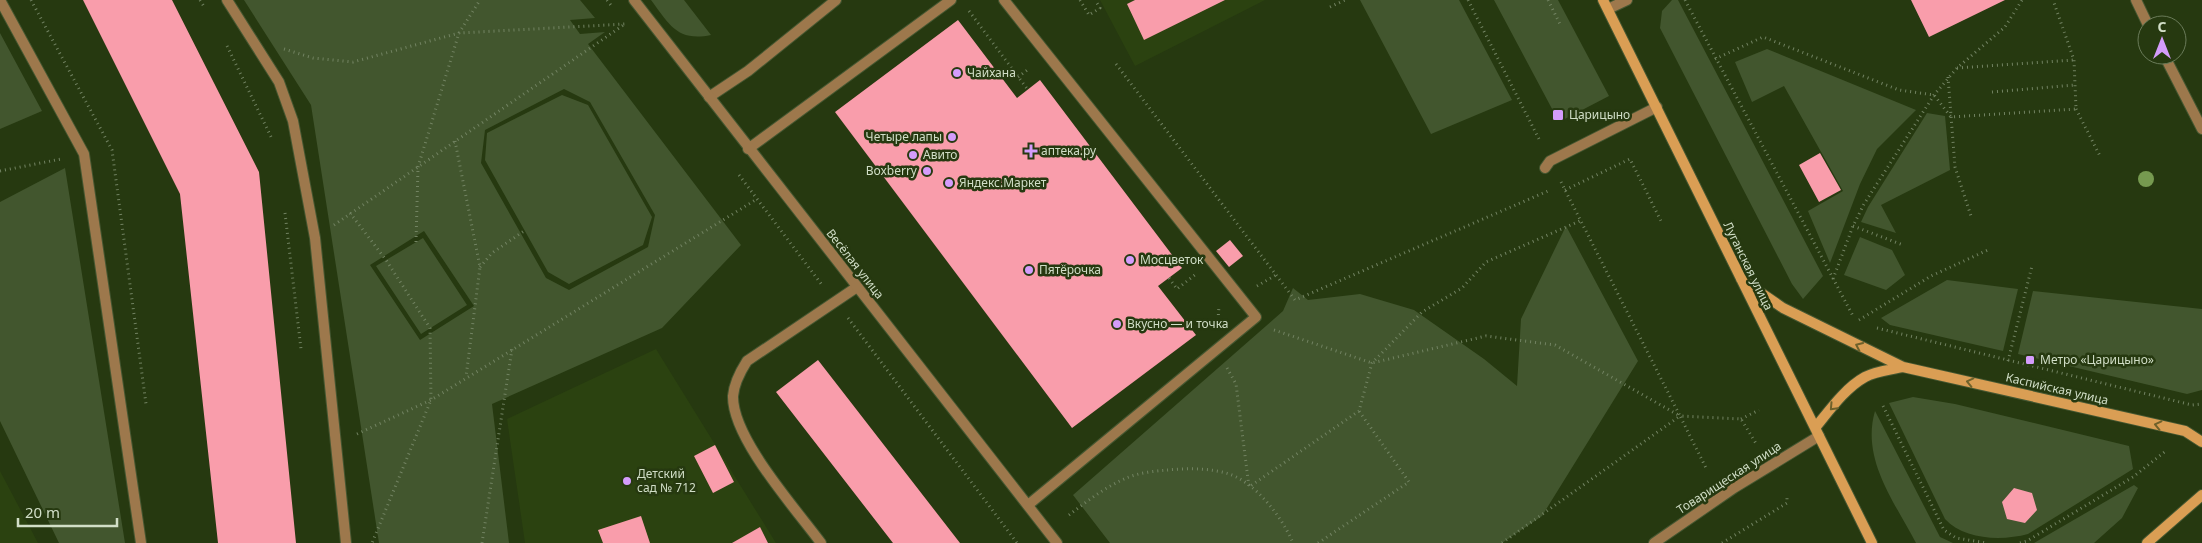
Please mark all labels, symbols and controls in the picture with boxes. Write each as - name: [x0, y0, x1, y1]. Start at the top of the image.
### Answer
- north arrow: [2137, 15, 2187, 65]
- text: С: [2157, 17, 2167, 36]
- place label: Чайхана: [967, 64, 1016, 81]
- marker: Чайхана: [951, 67, 963, 79]
- place label: Царицыно: [1569, 106, 1630, 123]
- marker: Царицыно: [1551, 108, 1565, 122]
- place label: Четыре лапы: [866, 128, 942, 145]
- marker: Четыре лапы: [946, 131, 958, 143]
- place label: аптека.ру: [1041, 142, 1097, 159]
- marker: аптека.ру: [1025, 145, 1037, 157]
- place label: Авито: [923, 146, 957, 163]
- marker: Авито: [907, 149, 919, 161]
- place label: Boxberry: [866, 162, 918, 179]
- marker: Boxberry: [921, 165, 933, 177]
- place label: Яндекс.Маркет: [959, 174, 1047, 191]
- marker: Яндекс.Маркет: [943, 177, 955, 189]
- street label: Луганская улица: [1720, 219, 1777, 313]
- street label: Весёлая улица: [823, 225, 888, 302]
- place label: Мосцветок: [1140, 251, 1204, 268]
- marker: Мосцветок: [1124, 254, 1136, 266]
- place label: Пятёрочка: [1039, 261, 1101, 278]
- marker: Пятёрочка: [1023, 264, 1035, 276]
- place label: Вкусно — и точка: [1127, 315, 1229, 332]
- marker: Вкусно — и точка: [1111, 318, 1123, 330]
- one-way arrow: [1855, 341, 1864, 352]
- place label: Метро «Царицыно»: [2040, 351, 2154, 368]
- marker: Метро «Царицыно»: [2024, 354, 2036, 366]
- street label: Каспийская улица: [2004, 368, 2110, 409]
- one-way arrow: [1965, 377, 1974, 388]
- one-way arrow: [1830, 401, 1839, 410]
- one-way arrow: [2153, 420, 2162, 431]
- street label: Товарищеская улица: [1673, 437, 1784, 518]
- place label: Детский сад № 712: [637, 465, 696, 496]
- marker: Детский сад № 712: [621, 475, 633, 487]
- scale bar: [18, 496, 116, 528]
- text: 20 m: [25, 502, 60, 522]

